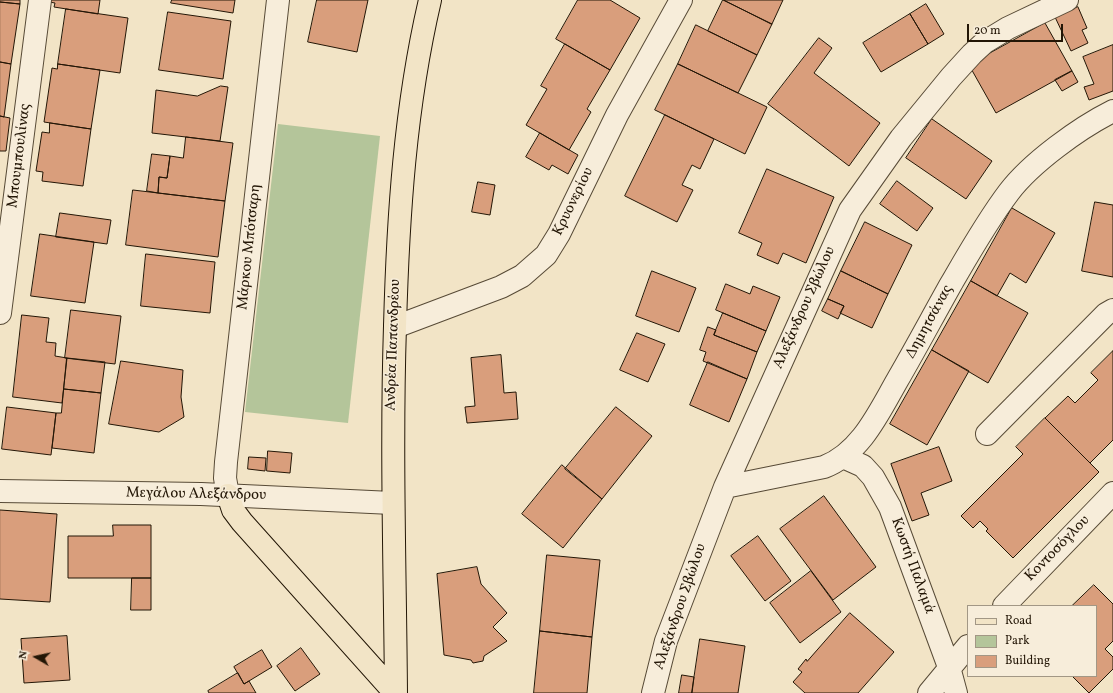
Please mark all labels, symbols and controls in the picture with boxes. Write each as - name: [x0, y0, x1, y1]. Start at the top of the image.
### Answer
- scale bar: [969, 16, 1065, 42]
- text: 20 m: [974, 23, 1001, 39]
- street label: Μπουμπουλίνας: [5, 103, 35, 209]
- street label: Κρυονερίου: [550, 165, 598, 239]
- street label: Μάρκου Μπότσαρη: [234, 183, 266, 311]
- street label: Αλεξάνδρου Σβώλου: [770, 244, 840, 372]
- street label: Ανδρέα Παπανδρέου: [383, 279, 405, 411]
- street label: Δημητσάνας: [902, 282, 958, 362]
- street label: Μεγάλου Αλεξάνδρου: [126, 485, 266, 505]
- street label: Κοντοσόγλου: [1022, 512, 1094, 586]
- street label: Κωστή Παλαμά: [886, 515, 938, 617]
- street label: Αλεξάνδρου Σβώλου: [651, 542, 711, 672]
- legend: [967, 605, 1097, 677]
- text: Road: [1005, 613, 1032, 629]
- text: Park: [1005, 633, 1030, 649]
- north arrow: [16, 637, 56, 677]
- text: N: [16, 650, 32, 660]
- text: Building: [1005, 653, 1050, 669]

